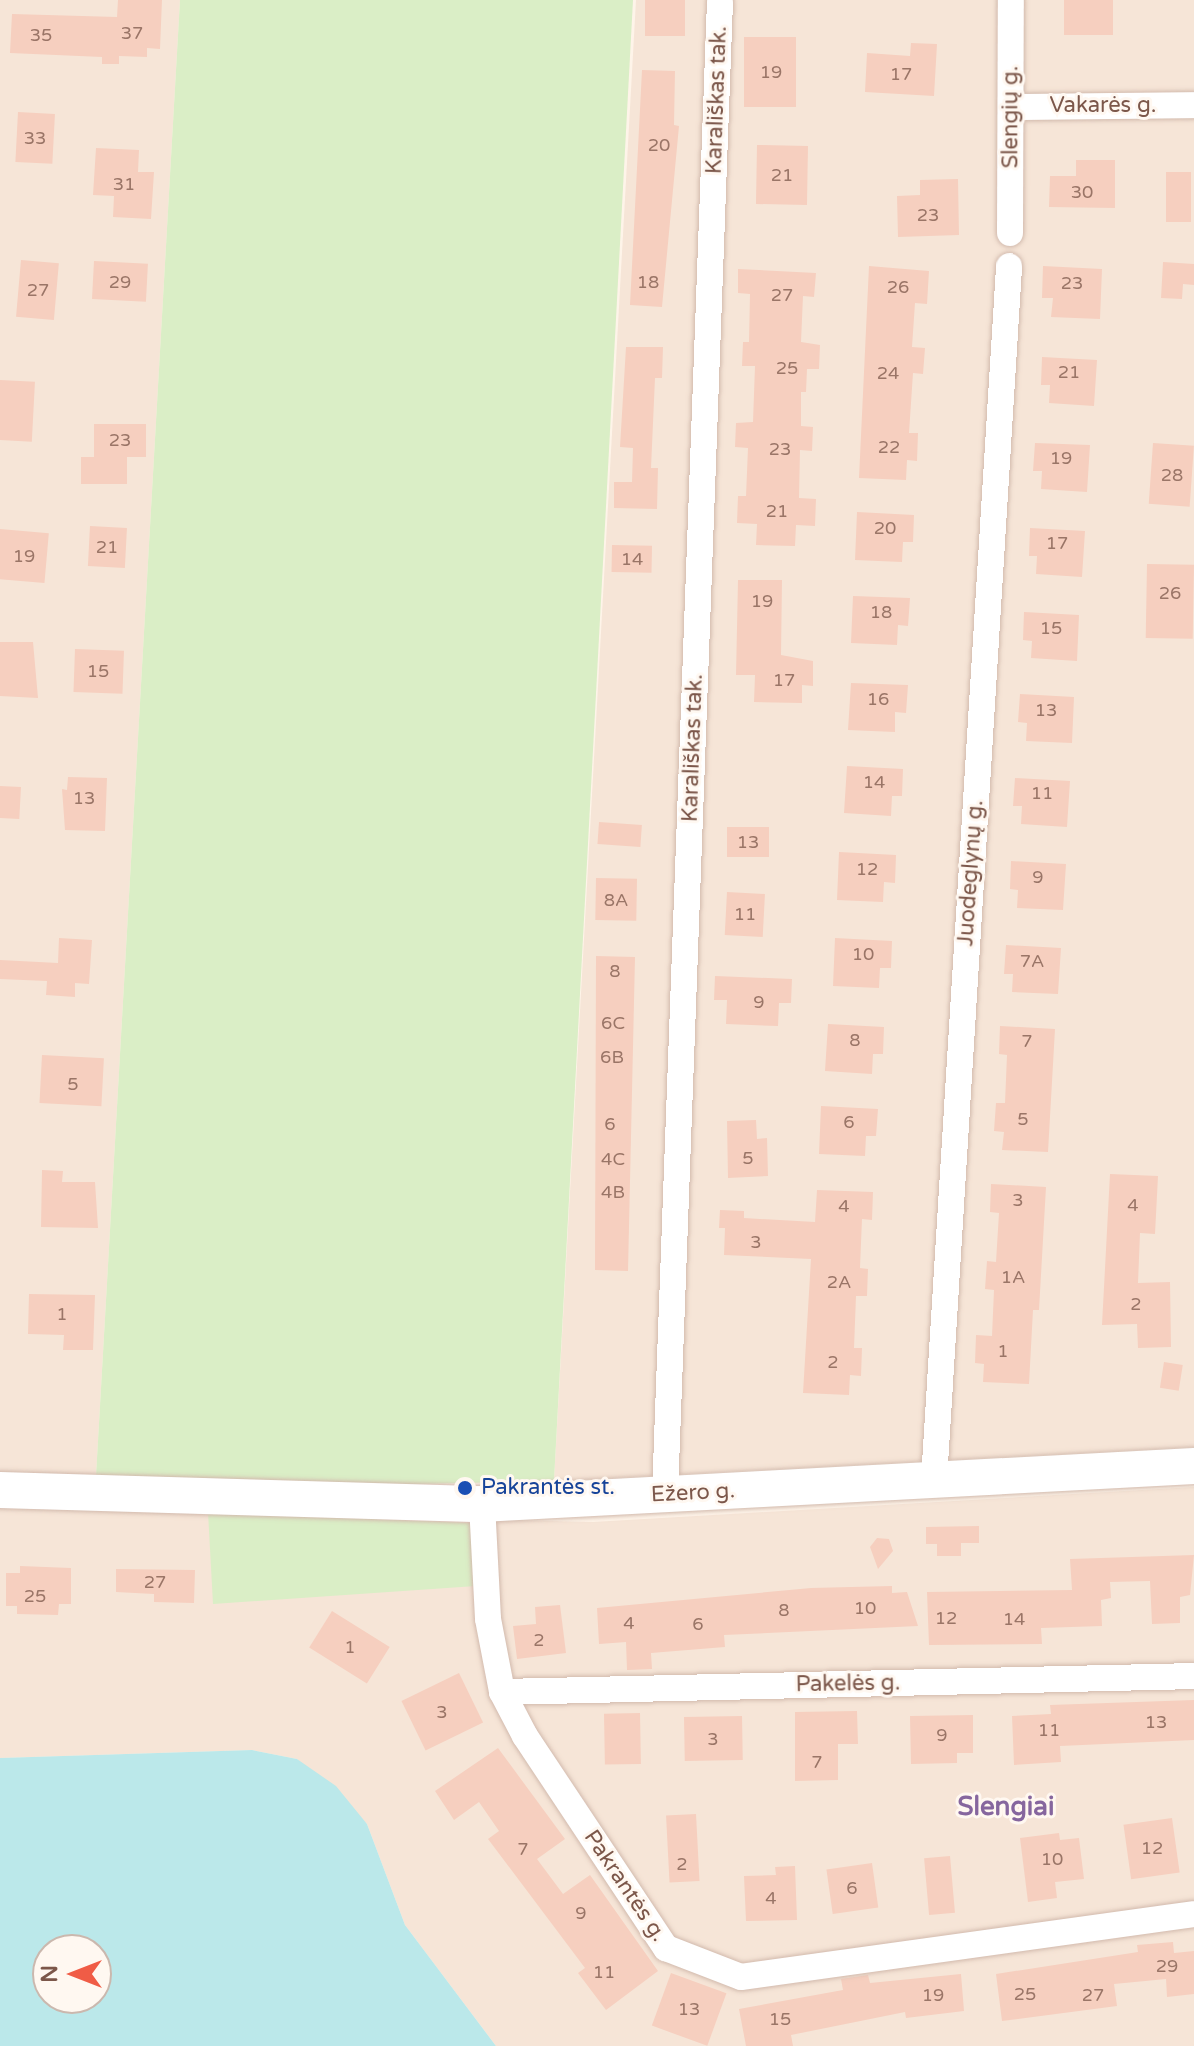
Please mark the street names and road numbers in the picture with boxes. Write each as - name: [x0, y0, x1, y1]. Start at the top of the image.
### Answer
- street label: Karališkas tak.: [701, 25, 733, 175]
- street label: Slengių g.: [998, 66, 1024, 168]
- street label: Vakarės g.: [1050, 93, 1156, 119]
- street label: Karališkas tak.: [677, 673, 709, 823]
- street label: Juodeglynų g.: [953, 799, 989, 947]
- street label: Ežero g.: [650, 1478, 736, 1508]
- street label: Pakelės g.: [795, 1670, 901, 1698]
- street label: Pakrantės g.: [578, 1825, 672, 1947]

